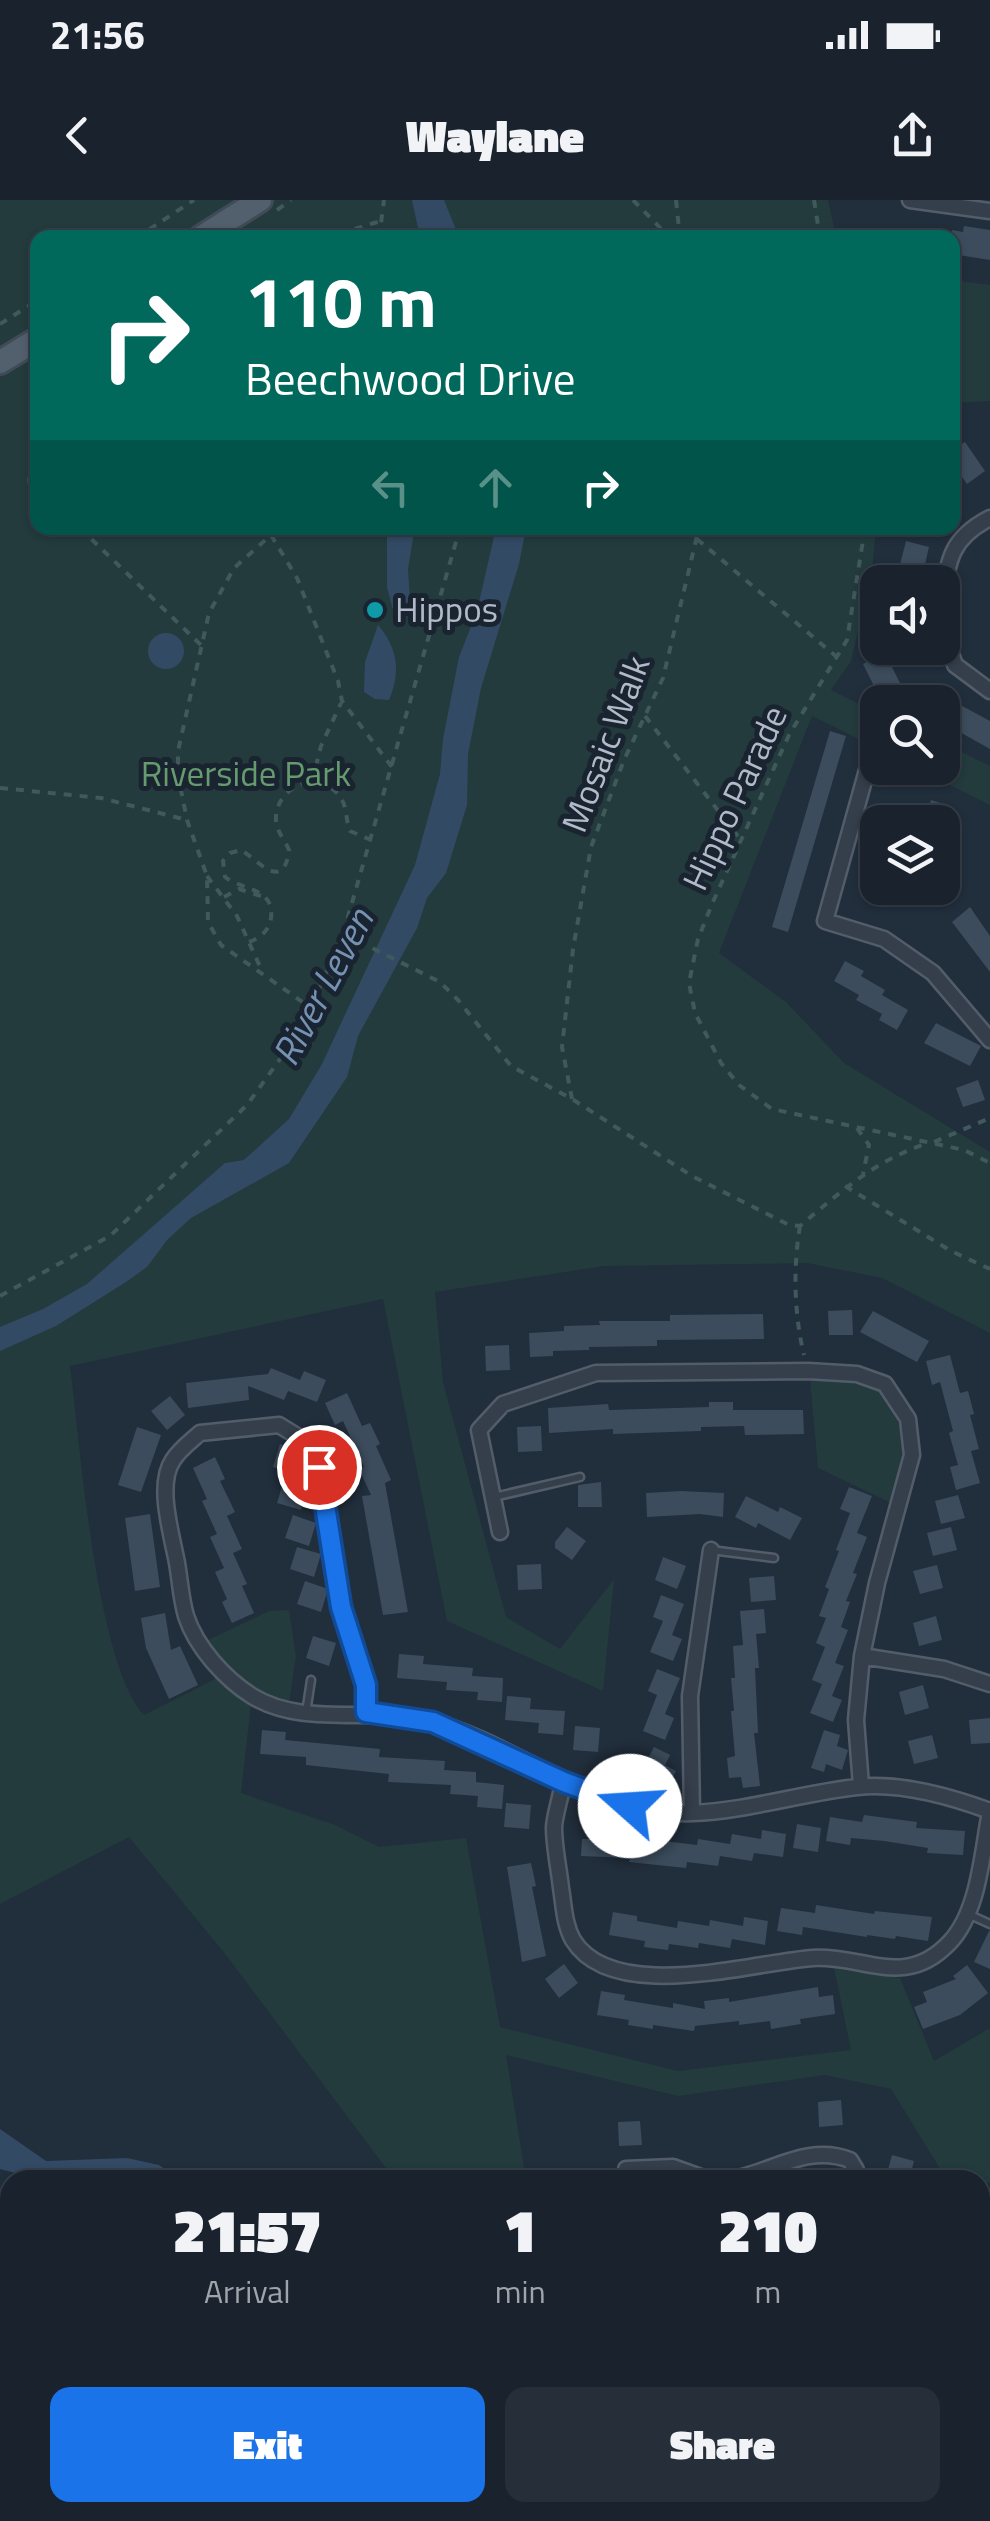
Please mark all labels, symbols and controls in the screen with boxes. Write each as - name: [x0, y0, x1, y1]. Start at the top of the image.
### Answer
- text: 21:56: [50, 6, 145, 64]
- text: Waylane: [406, 101, 584, 169]
- icon: back: [50, 108, 105, 163]
- icon: share: [885, 108, 940, 163]
- text: 110 m: [245, 248, 437, 354]
- icon: right: [80, 270, 210, 400]
- text: Beechwood Drive: [245, 344, 575, 412]
- icon: left: [363, 460, 418, 515]
- icon: ahead: [468, 460, 523, 515]
- icon: right: [573, 460, 628, 515]
- map controls: [860, 565, 960, 905]
- button: sound: [860, 565, 960, 665]
- place label: Hippos: [395, 582, 498, 636]
- marker: Hippos: [364, 599, 386, 621]
- street label: Mosaic Walk: [547, 647, 664, 840]
- button: search: [860, 685, 960, 785]
- street label: Hippo Parade: [668, 696, 800, 899]
- park label: Riverside Park: [141, 746, 351, 800]
- button: layers: [860, 805, 960, 905]
- water label: River Leven: [257, 897, 388, 1075]
- pin: [277, 1425, 362, 1510]
- icon: arrive: [292, 1440, 347, 1495]
- position arrow: [578, 1754, 682, 1858]
- text: 21:57: [173, 2184, 322, 2275]
- text: 1: [504, 2184, 537, 2275]
- text: 210: [718, 2184, 817, 2275]
- text: Arrival: [204, 2267, 291, 2315]
- text: min: [495, 2267, 546, 2315]
- text: m: [754, 2267, 781, 2315]
- button: Exit: [50, 2387, 485, 2502]
- button: Share: [505, 2387, 940, 2502]

